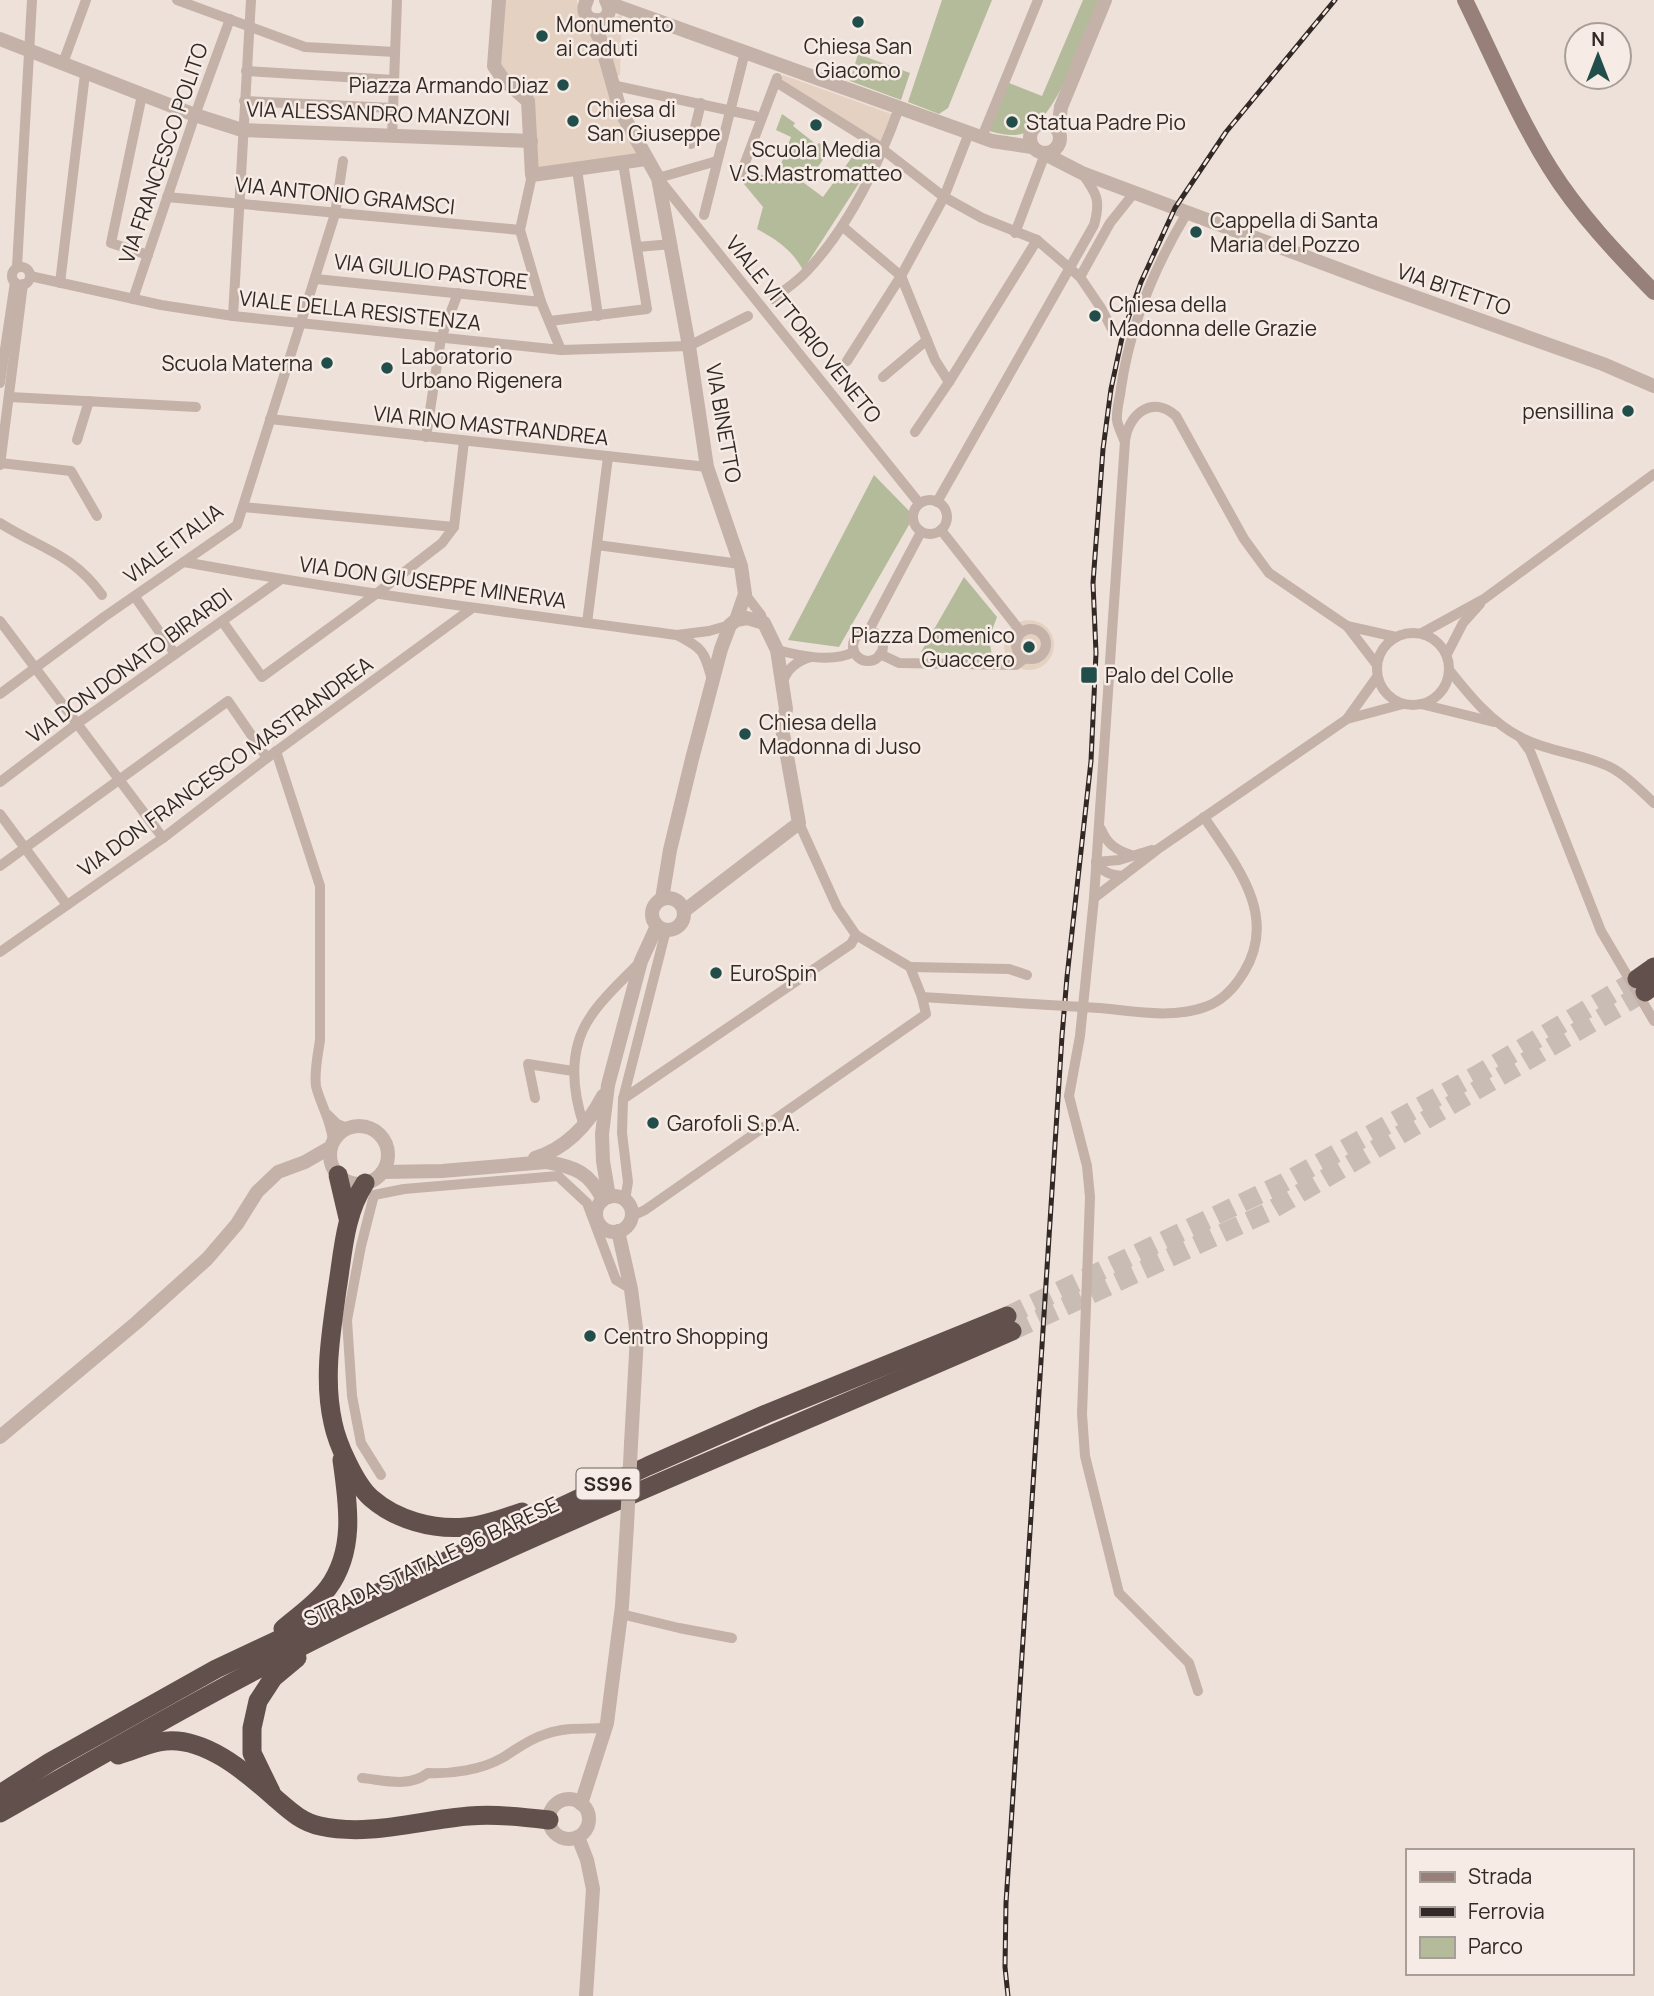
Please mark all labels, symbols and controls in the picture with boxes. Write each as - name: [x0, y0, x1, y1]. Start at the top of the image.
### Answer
- place label: Monumento ai caduti: [556, 10, 674, 62]
- marker: Chiesa San Giacomo: [850, 14, 866, 30]
- north arrow: [1563, 21, 1633, 91]
- text: N: [1591, 26, 1605, 52]
- marker: Monumento ai caduti: [534, 28, 550, 44]
- place label: Chiesa San Giacomo: [804, 32, 912, 84]
- street label: VIA FRANCESCO POLITO: [112, 39, 214, 267]
- place label: Piazza Armando Diaz: [349, 71, 549, 99]
- marker: Piazza Armando Diaz: [555, 77, 571, 93]
- street label: VIA ALESSANDRO MANZONI: [246, 94, 510, 132]
- place label: Chiesa di San Giuseppe: [587, 95, 721, 147]
- place label: Statua Padre Pio: [1026, 108, 1186, 136]
- marker: Chiesa di San Giuseppe: [565, 113, 581, 129]
- marker: Statua Padre Pio: [1004, 114, 1020, 130]
- marker: Scuola Media V.S.Mastromatteo: [808, 117, 824, 133]
- place label: Scuola Media V.S.Mastromatteo: [730, 135, 902, 187]
- street label: VIA ANTONIO GRAMSCI: [234, 170, 456, 220]
- place label: Cappella di Santa Maria del Pozzo: [1210, 206, 1378, 258]
- marker: Cappella di Santa Maria del Pozzo: [1188, 224, 1204, 240]
- street label: VIALE VITTORIO VENETO: [720, 230, 888, 428]
- street label: VIA GIULIO PASTORE: [333, 247, 529, 295]
- street label: VIA BITETTO: [1393, 256, 1515, 322]
- street label: VIALE DELLA RESISTENZA: [238, 283, 482, 337]
- place label: Chiesa della Madonna delle Grazie: [1109, 290, 1317, 342]
- marker: Chiesa della Madonna delle Grazie: [1087, 308, 1103, 324]
- place label: Laboratorio Urbano Rigenera: [401, 342, 562, 394]
- place label: Scuola Materna: [161, 349, 313, 377]
- marker: Scuola Materna: [319, 355, 335, 371]
- marker: Laboratorio Urbano Rigenera: [379, 360, 395, 376]
- street label: VIA BINETTO: [700, 361, 748, 485]
- place label: pensillina: [1522, 397, 1614, 425]
- street label: VIA RINO MASTRANDREA: [372, 399, 610, 451]
- marker: pensillina: [1620, 403, 1636, 419]
- street label: VIALE ITALIA: [118, 497, 228, 589]
- street label: VIA DON GIUSEPPE MINERVA: [297, 549, 569, 615]
- street label: VIA DON DONATO BIRARDI: [21, 581, 237, 749]
- place label: Piazza Domenico Guaccero: [851, 621, 1015, 673]
- marker: Piazza Domenico Guaccero: [1021, 639, 1037, 655]
- street label: VIA DON FRANCESCO MASTRANDREA: [72, 650, 378, 882]
- place label: Palo del Colle: [1105, 661, 1234, 689]
- marker: Palo del Colle: [1079, 665, 1099, 685]
- place label: Chiesa della Madonna di Juso: [759, 708, 921, 760]
- marker: Chiesa della Madonna di Juso: [737, 726, 753, 742]
- place label: EuroSpin: [730, 959, 817, 987]
- marker: EuroSpin: [708, 965, 724, 981]
- place label: Garofoli S.p.A.: [667, 1109, 800, 1137]
- marker: Garofoli S.p.A.: [645, 1115, 661, 1131]
- place label: Centro Shopping: [604, 1322, 768, 1350]
- marker: Centro Shopping: [582, 1328, 598, 1344]
- road number: SS96: [576, 1468, 640, 1500]
- street label: STRADA STATALE 96 BARESE: [299, 1489, 563, 1633]
- legend: [1406, 1849, 1633, 1975]
- text: Strada: [1468, 1862, 1532, 1890]
- text: Ferrovia: [1468, 1897, 1545, 1925]
- text: Parco: [1468, 1932, 1523, 1960]

